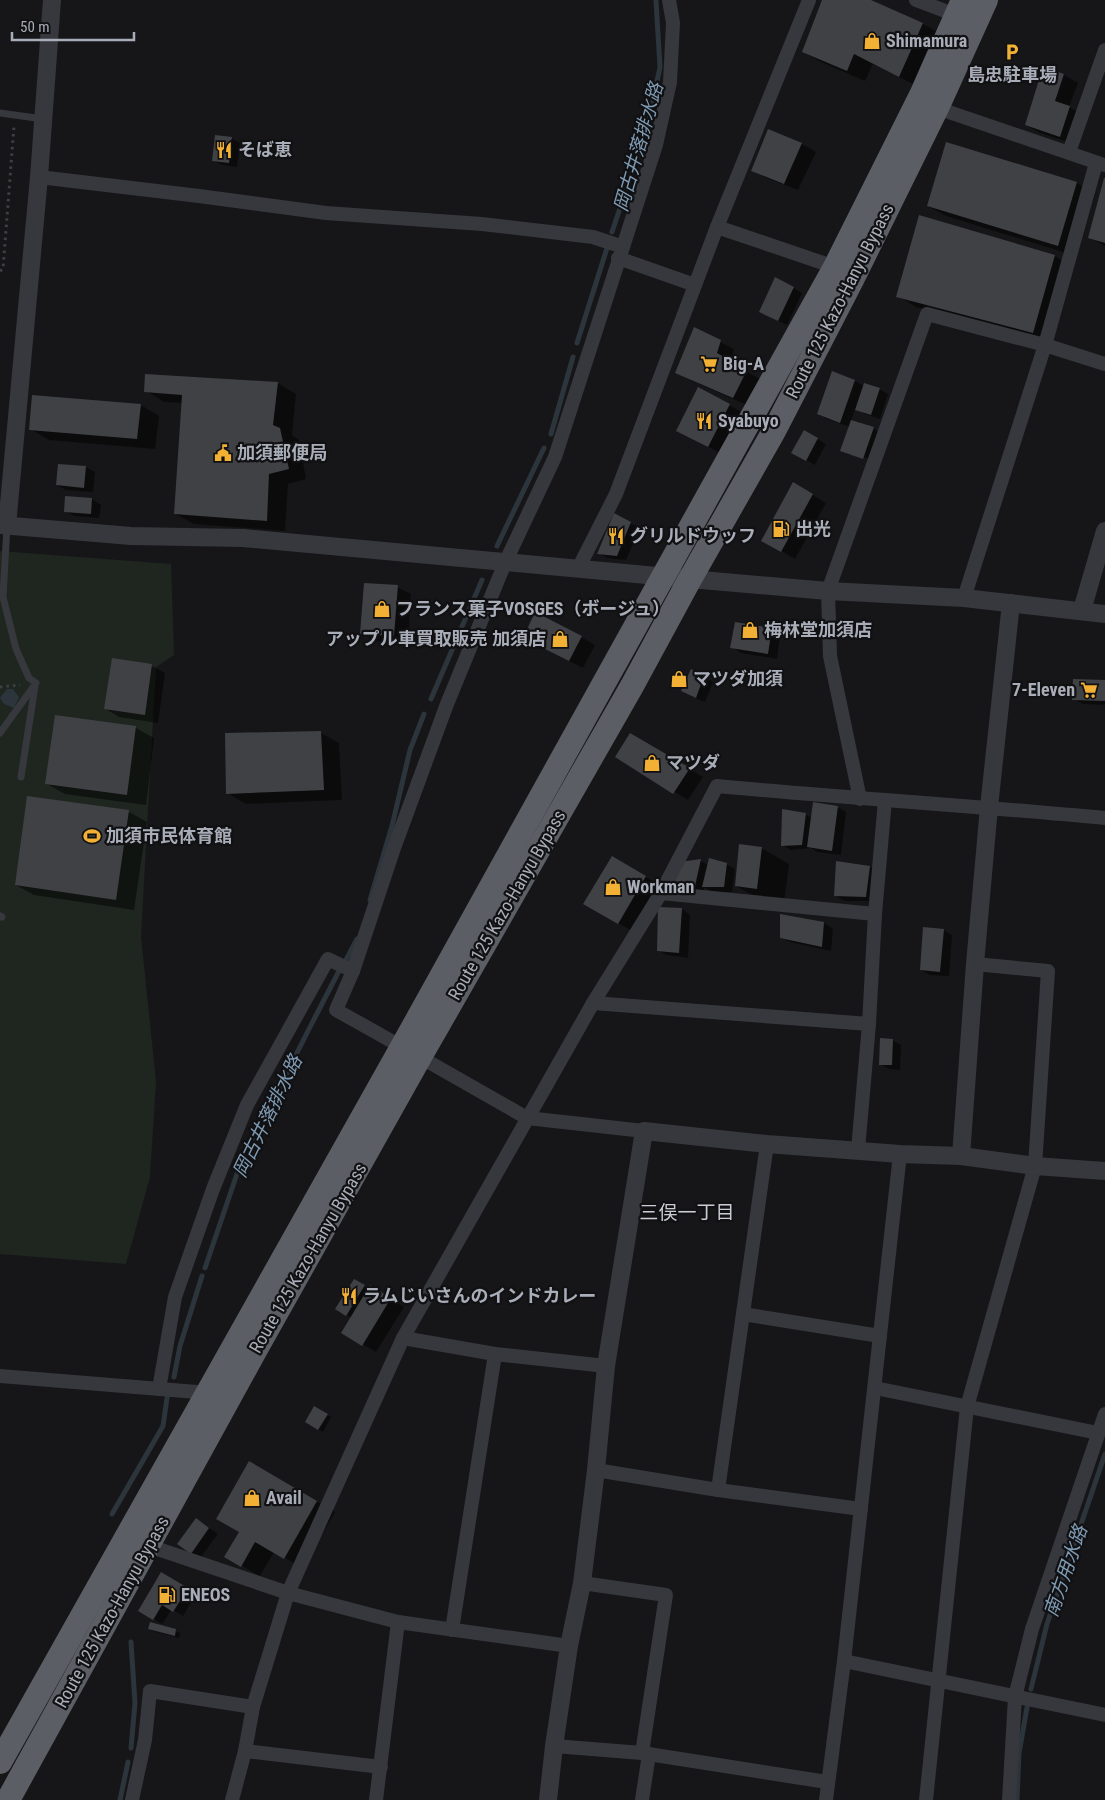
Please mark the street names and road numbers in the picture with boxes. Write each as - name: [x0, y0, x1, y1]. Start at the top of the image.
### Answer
- street label: Route 125 Kazo-Hanyu Bypass: [781, 200, 898, 402]
- street label: Route 125 Kazo-Hanyu Bypass: [444, 806, 570, 1003]
- street label: Route 125 Kazo-Hanyu Bypass: [245, 1159, 371, 1356]
- street label: Route 125 Kazo-Hanyu Bypass: [50, 1512, 173, 1711]

